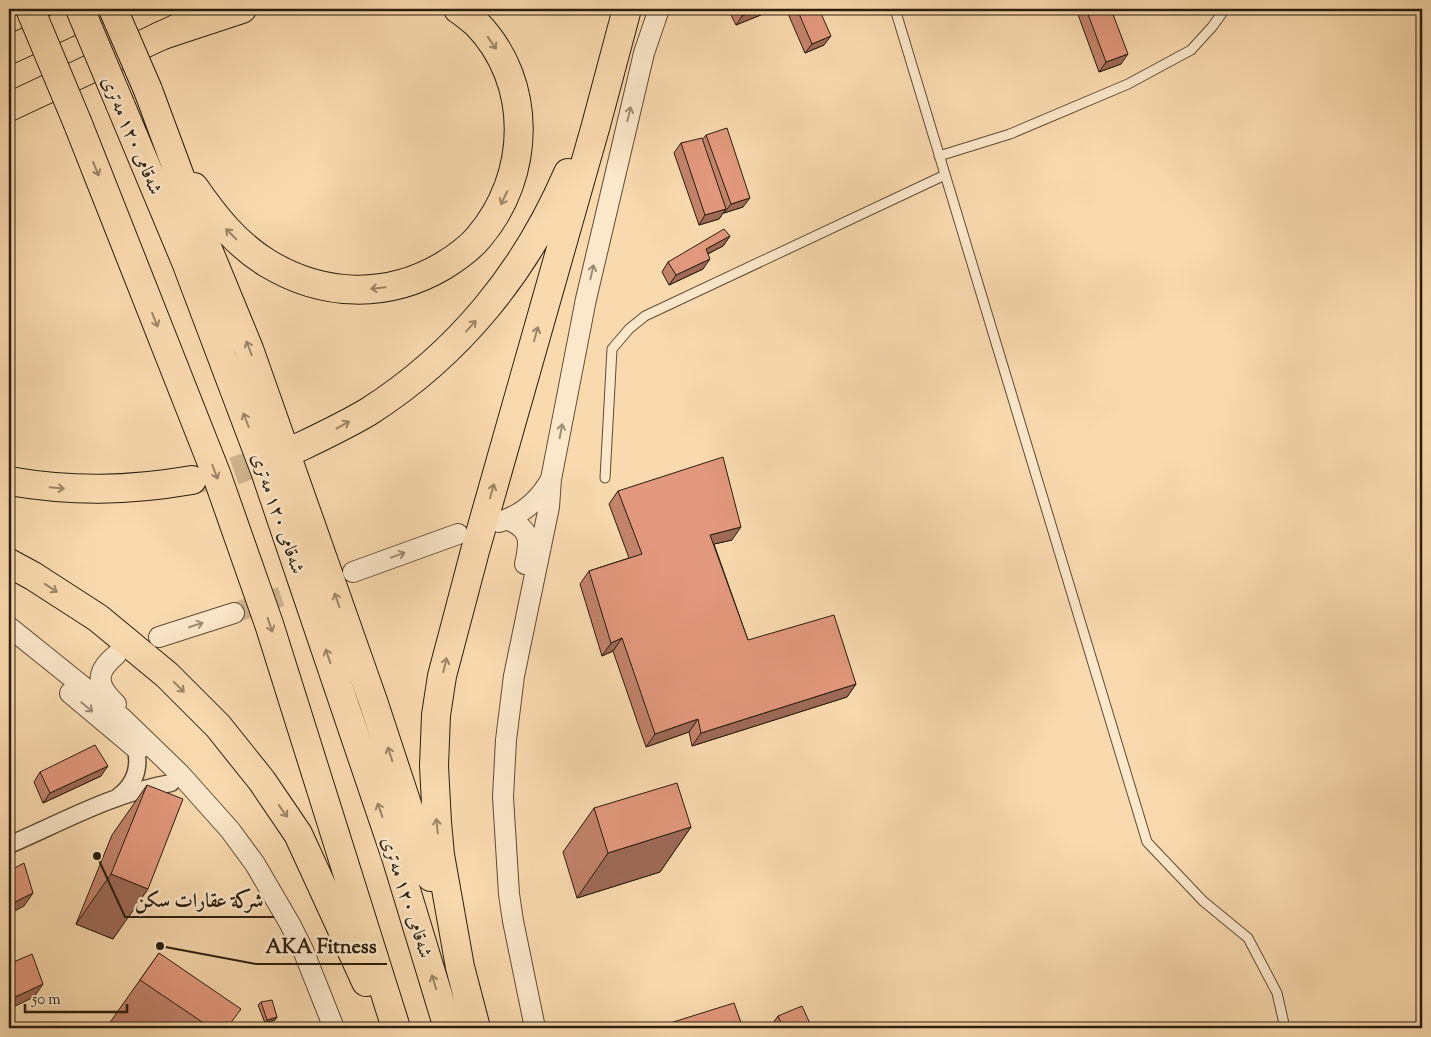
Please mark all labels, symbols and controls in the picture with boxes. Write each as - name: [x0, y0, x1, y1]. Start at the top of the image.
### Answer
- one-way arrow: [487, 36, 497, 50]
- street label: شەقامی ١٢٠ مەتری: [94, 72, 168, 199]
- one-way arrow: [625, 106, 634, 122]
- one-way arrow: [92, 162, 101, 177]
- one-way arrow: [499, 190, 508, 205]
- one-way arrow: [225, 228, 237, 240]
- one-way arrow: [588, 264, 597, 280]
- one-way arrow: [370, 284, 386, 293]
- one-way arrow: [152, 313, 161, 328]
- one-way arrow: [465, 319, 477, 332]
- one-way arrow: [532, 327, 542, 343]
- one-way arrow: [243, 341, 253, 356]
- one-way arrow: [241, 413, 250, 428]
- one-way arrow: [336, 420, 350, 430]
- one-way arrow: [557, 424, 566, 440]
- street label: شەقامی ١٢٠ مەتری: [243, 450, 310, 578]
- one-way arrow: [211, 463, 220, 479]
- one-way arrow: [49, 483, 65, 493]
- one-way arrow: [488, 483, 497, 499]
- one-way arrow: [390, 550, 406, 559]
- one-way arrow: [43, 583, 57, 593]
- one-way arrow: [332, 593, 342, 609]
- one-way arrow: [265, 616, 275, 632]
- one-way arrow: [188, 619, 204, 629]
- one-way arrow: [323, 649, 332, 664]
- one-way arrow: [441, 657, 450, 673]
- one-way arrow: [173, 681, 185, 693]
- one-way arrow: [80, 702, 93, 713]
- one-way arrow: [385, 746, 395, 762]
- one-way arrow: [375, 803, 384, 818]
- one-way arrow: [278, 804, 288, 818]
- one-way arrow: [432, 818, 442, 834]
- street label: شەقامی ١٢٠ مەتری: [373, 833, 438, 962]
- callout: شركة عقارات سكن: [125, 882, 274, 917]
- text: شركة عقارات سكن: [135, 888, 263, 917]
- callout: AKA Fitness: [256, 929, 387, 964]
- text: AKA Fitness: [265, 934, 377, 963]
- one-way arrow: [429, 974, 439, 990]
- scale bar: [25, 982, 128, 1014]
- text: 50 m: [31, 990, 61, 1011]

